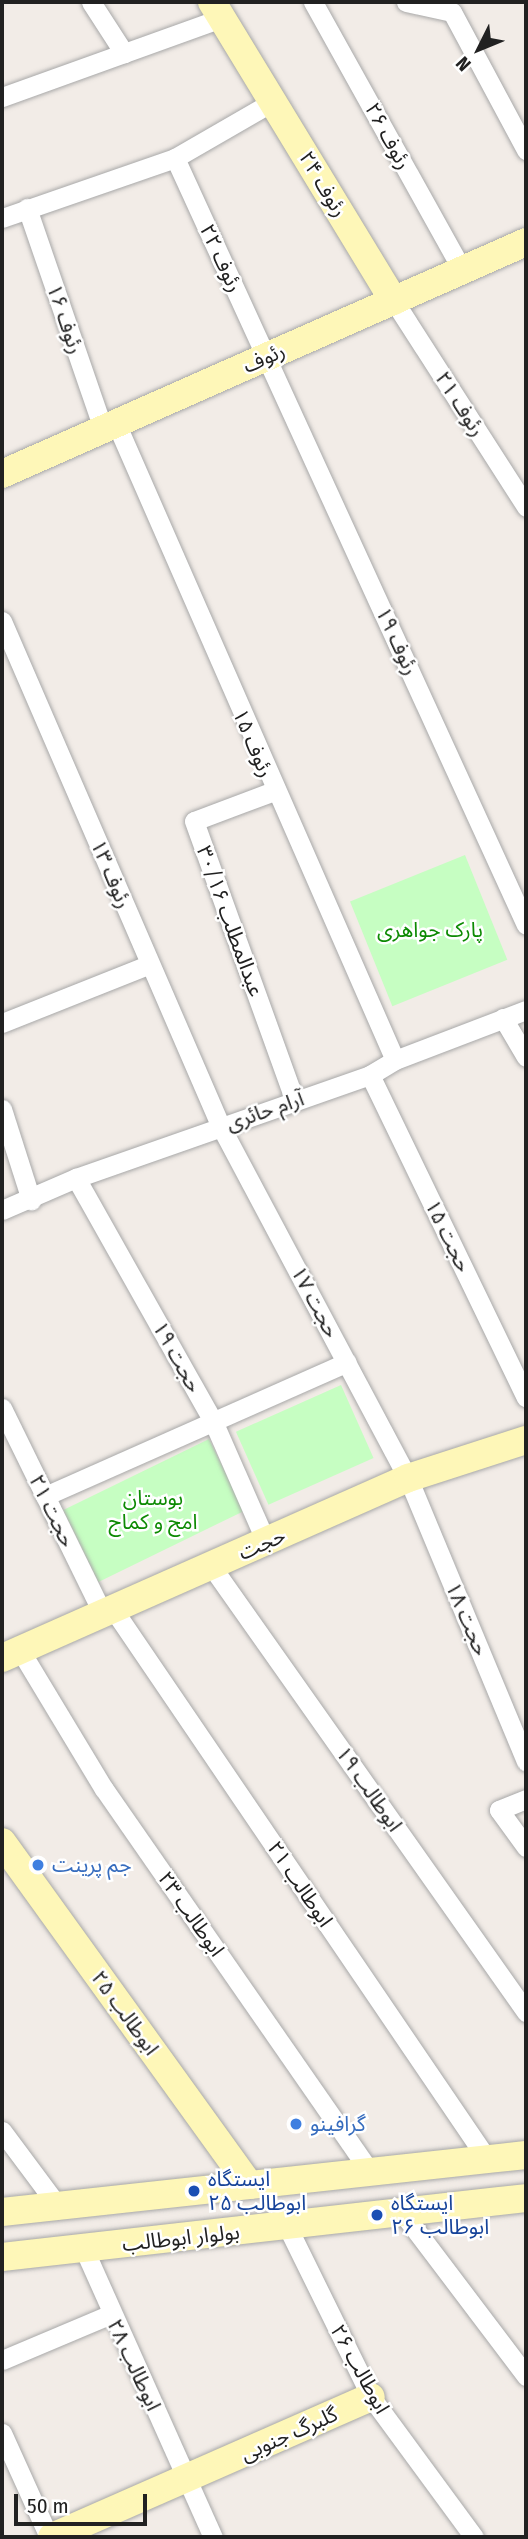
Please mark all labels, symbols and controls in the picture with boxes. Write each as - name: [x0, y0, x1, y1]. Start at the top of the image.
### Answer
- north arrow: [444, 14, 514, 84]
- text: N: [451, 52, 476, 76]
- street label: رئوف ۲۶: [359, 98, 417, 174]
- street label: رئوف ۲۴: [294, 147, 352, 221]
- street label: رئوف ۲۲: [194, 220, 248, 296]
- street label: رئوف ۱۶: [41, 281, 89, 357]
- street label: رئوف: [239, 338, 289, 378]
- street label: رئوف ۲۱: [430, 367, 490, 441]
- street label: رئوف ۱۹: [370, 603, 424, 679]
- street label: رئوف ۱۵: [227, 705, 279, 781]
- street label: رئوف ۱۳: [85, 836, 137, 912]
- street label: عبدالمطلب ۳۰/۱۶: [191, 842, 269, 1000]
- park label: پارک جواهری: [377, 917, 483, 943]
- street label: آرام حائری: [223, 1086, 307, 1136]
- street label: حجت ۱۵: [420, 1196, 476, 1276]
- street label: حجت ۱۷: [286, 1262, 344, 1342]
- street label: حجت ۱۹: [147, 1317, 207, 1397]
- street label: حجت ۲۱: [24, 1471, 80, 1551]
- park label: بوستان امج و کماج: [108, 1485, 198, 1535]
- street label: حجت: [235, 1523, 289, 1565]
- street label: حجت ۱۸: [440, 1578, 494, 1660]
- street label: ابوطالب ۱۹: [330, 1742, 408, 1836]
- street label: ابوطالب ۲۱: [262, 1836, 338, 1932]
- place label: جم پرینت: [52, 1852, 132, 1878]
- marker: جم پرینت: [30, 1857, 46, 1873]
- street label: ابوطالب ۲۳: [152, 1867, 230, 1961]
- street label: ابوطالب ۲۵: [86, 1966, 164, 2060]
- place label: گرافینو: [310, 2111, 366, 2137]
- marker: گرافینو: [288, 2116, 304, 2132]
- place label: ایستگاه ابوطالب ۲۵: [208, 2166, 306, 2216]
- marker: ایستگاه ابوطالب ۲۵: [186, 2183, 202, 2199]
- place label: ایستگاه ابوطالب ۲۶: [391, 2190, 489, 2240]
- marker: ایستگاه ابوطالب ۲۶: [369, 2207, 385, 2223]
- street label: بولوار ابوطالب: [121, 2219, 241, 2257]
- street label: ابوطالب ۲۸: [102, 2315, 166, 2415]
- street label: ابوطالب ۲۶: [325, 2320, 395, 2418]
- street label: گلبرگ جنوبی: [237, 2401, 341, 2467]
- scale bar: [18, 2480, 150, 2524]
- text: 50 m: [27, 2493, 69, 2519]

